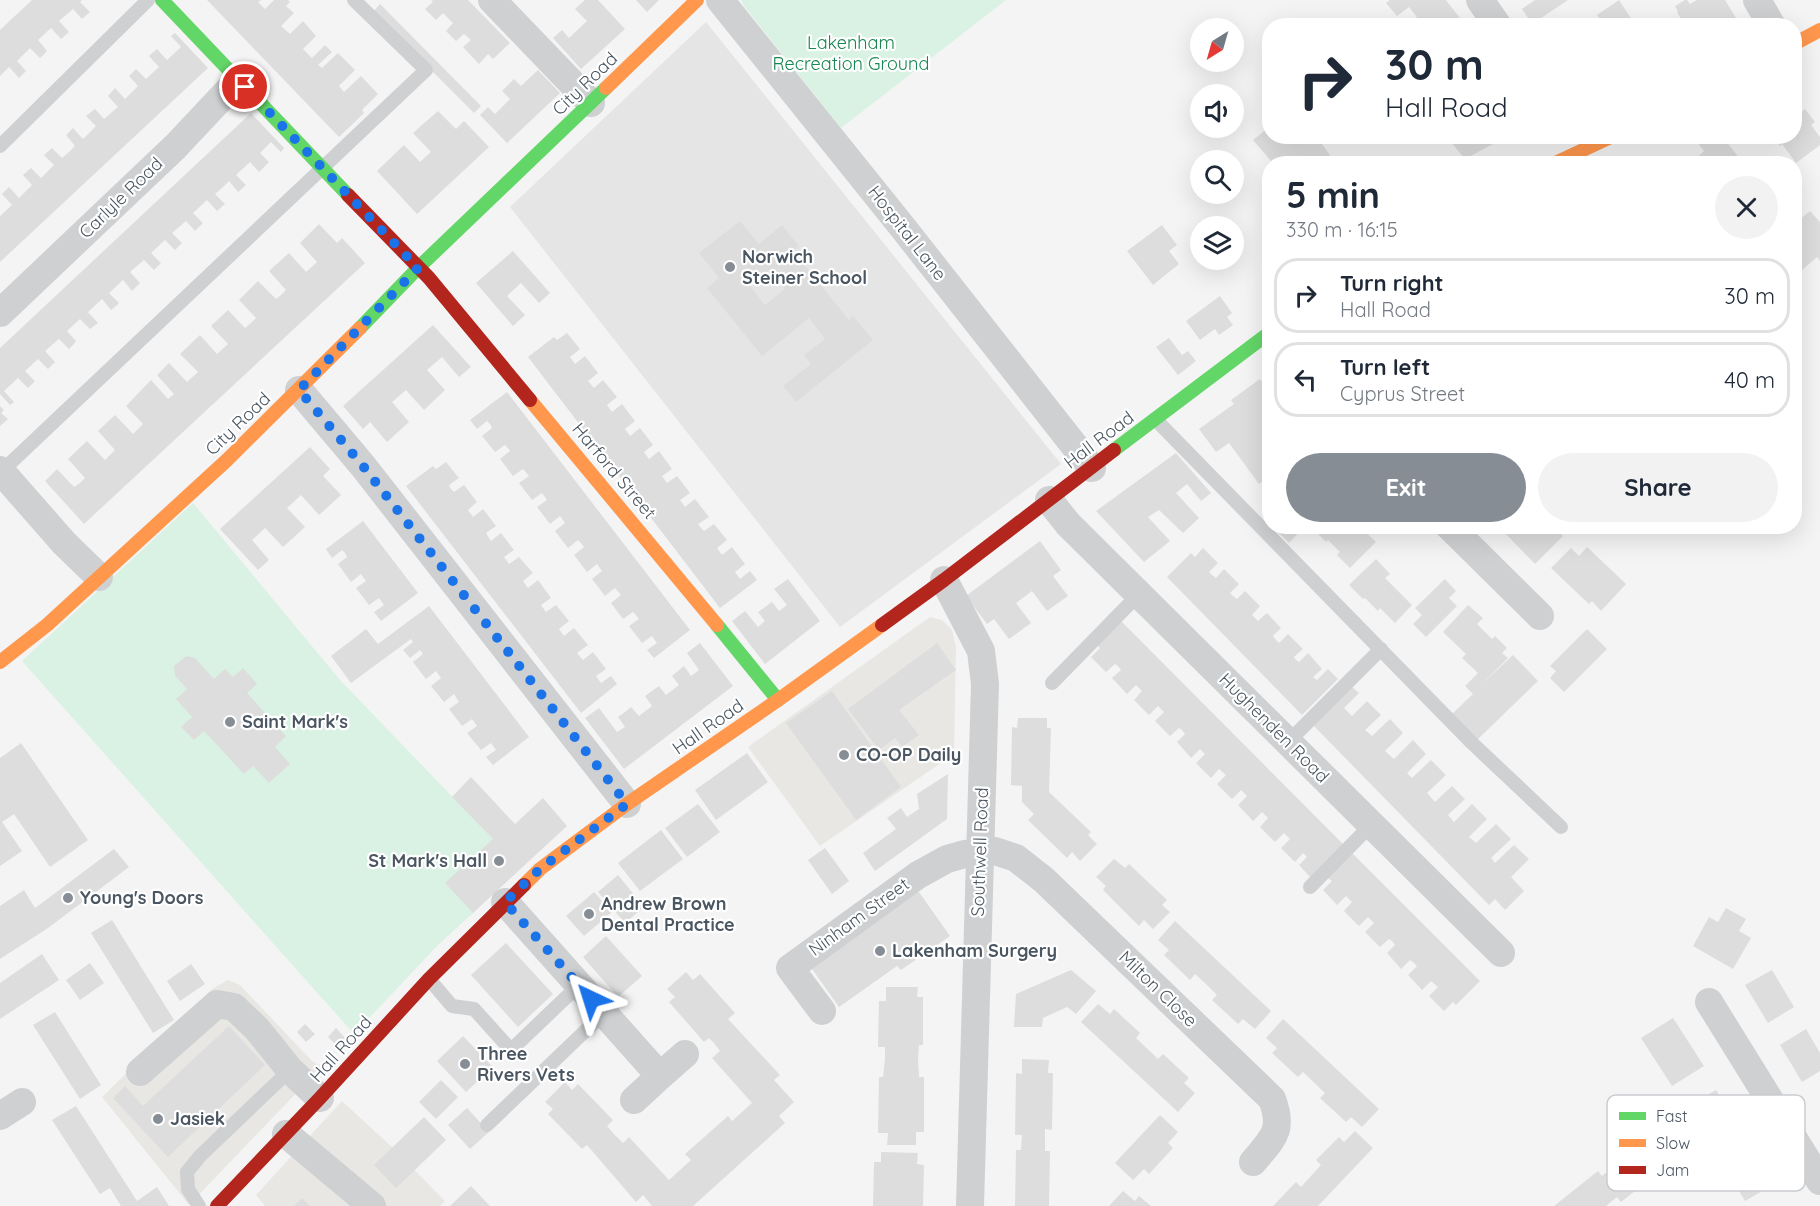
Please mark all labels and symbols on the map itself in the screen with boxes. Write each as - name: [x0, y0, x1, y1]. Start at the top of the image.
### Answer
- north arrow: [1190, 18, 1244, 72]
- park label: Lakenham Recreation Ground: [773, 31, 929, 75]
- street label: City Road: [547, 47, 622, 120]
- pin: [219, 61, 270, 112]
- street label: Carlyle Road: [74, 152, 167, 243]
- street label: Hospital Lane: [863, 181, 952, 285]
- place label: Norwich Steiner School: [742, 245, 867, 289]
- marker: Norwich Steiner School: [723, 260, 737, 274]
- street label: City Road: [200, 387, 275, 460]
- street label: Hall Road: [1059, 406, 1138, 473]
- street label: Harford Street: [567, 418, 661, 524]
- street label: Hughenden Road: [1215, 668, 1334, 787]
- street label: Hall Road: [668, 694, 748, 759]
- place label: Saint Mark's: [242, 710, 348, 733]
- marker: Saint Mark's: [223, 715, 237, 729]
- place label: CO-OP Daily: [856, 743, 961, 766]
- marker: CO-OP Daily: [837, 748, 851, 762]
- street label: Southwell Road: [966, 787, 993, 917]
- place label: St Mark's Hall: [368, 849, 487, 872]
- marker: St Mark's Hall: [492, 854, 506, 868]
- street label: Ninham Street: [804, 872, 914, 961]
- place label: Young's Doors: [80, 886, 204, 909]
- marker: Young's Doors: [61, 891, 75, 905]
- place label: Andrew Brown Dental Practice: [601, 892, 735, 936]
- marker: Andrew Brown Dental Practice: [582, 907, 596, 921]
- place label: Lakenham Surgery: [892, 939, 1057, 962]
- marker: Lakenham Surgery: [873, 944, 887, 958]
- street label: Milton Close: [1114, 946, 1202, 1032]
- position arrow: [559, 967, 623, 1031]
- street label: Hall Road: [305, 1011, 377, 1087]
- place label: Three Rivers Vets: [477, 1042, 575, 1086]
- marker: Three Rivers Vets: [458, 1057, 472, 1071]
- legend: [1607, 1095, 1805, 1191]
- text: Fast: [1656, 1106, 1687, 1126]
- place label: Jasiek: [170, 1107, 225, 1130]
- marker: Jasiek: [151, 1112, 165, 1126]
- text: Slow: [1656, 1133, 1690, 1153]
- text: Jam: [1656, 1160, 1689, 1180]

